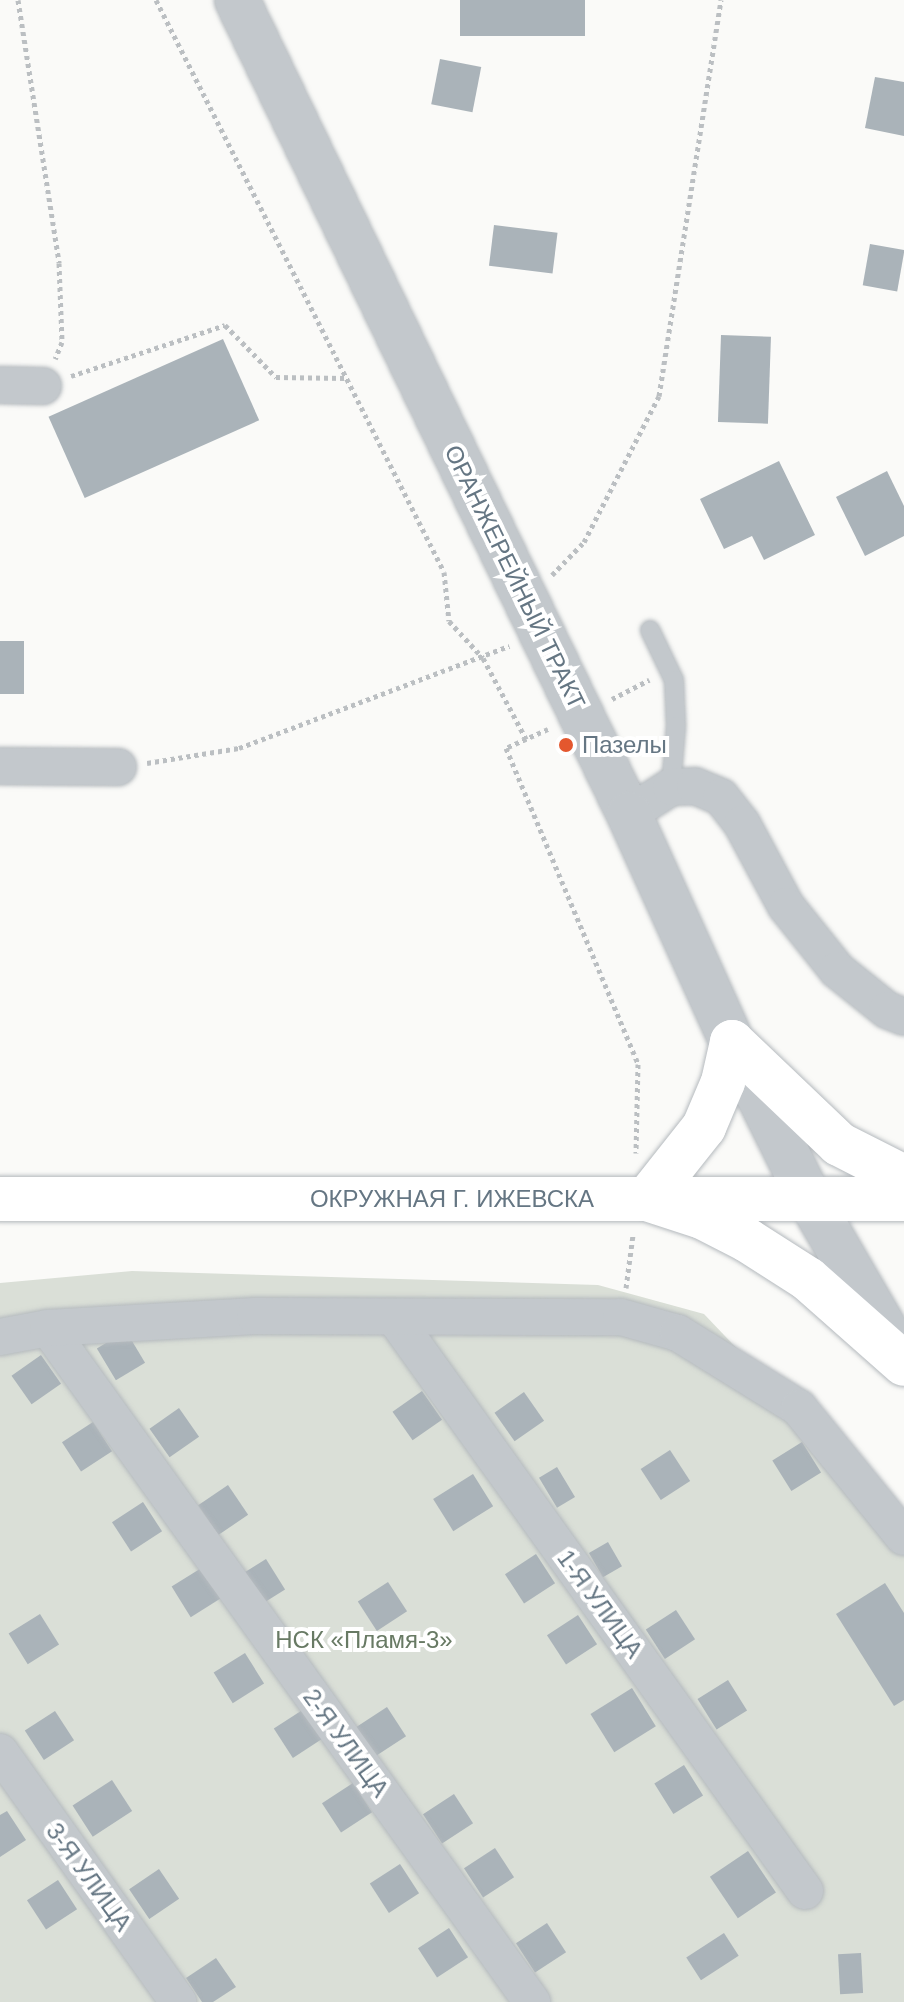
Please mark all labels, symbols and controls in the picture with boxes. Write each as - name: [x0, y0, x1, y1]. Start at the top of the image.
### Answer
- street label: ОРАНЖЕРЕЙНЫЙ ТРАКТ: [438, 440, 592, 714]
- place label: Пазелы: [582, 731, 667, 759]
- marker: Пазелы: [557, 736, 575, 754]
- street label: ОКРУЖНАЯ Г. ИЖЕВСКА: [310, 1185, 594, 1213]
- street label: 1-Я УЛИЦА: [551, 1544, 649, 1664]
- park label: НСК «Пламя-3»: [275, 1626, 453, 1654]
- street label: 2-Я УЛИЦА: [297, 1683, 395, 1803]
- street label: 3-Я УЛИЦА: [40, 1817, 138, 1937]

